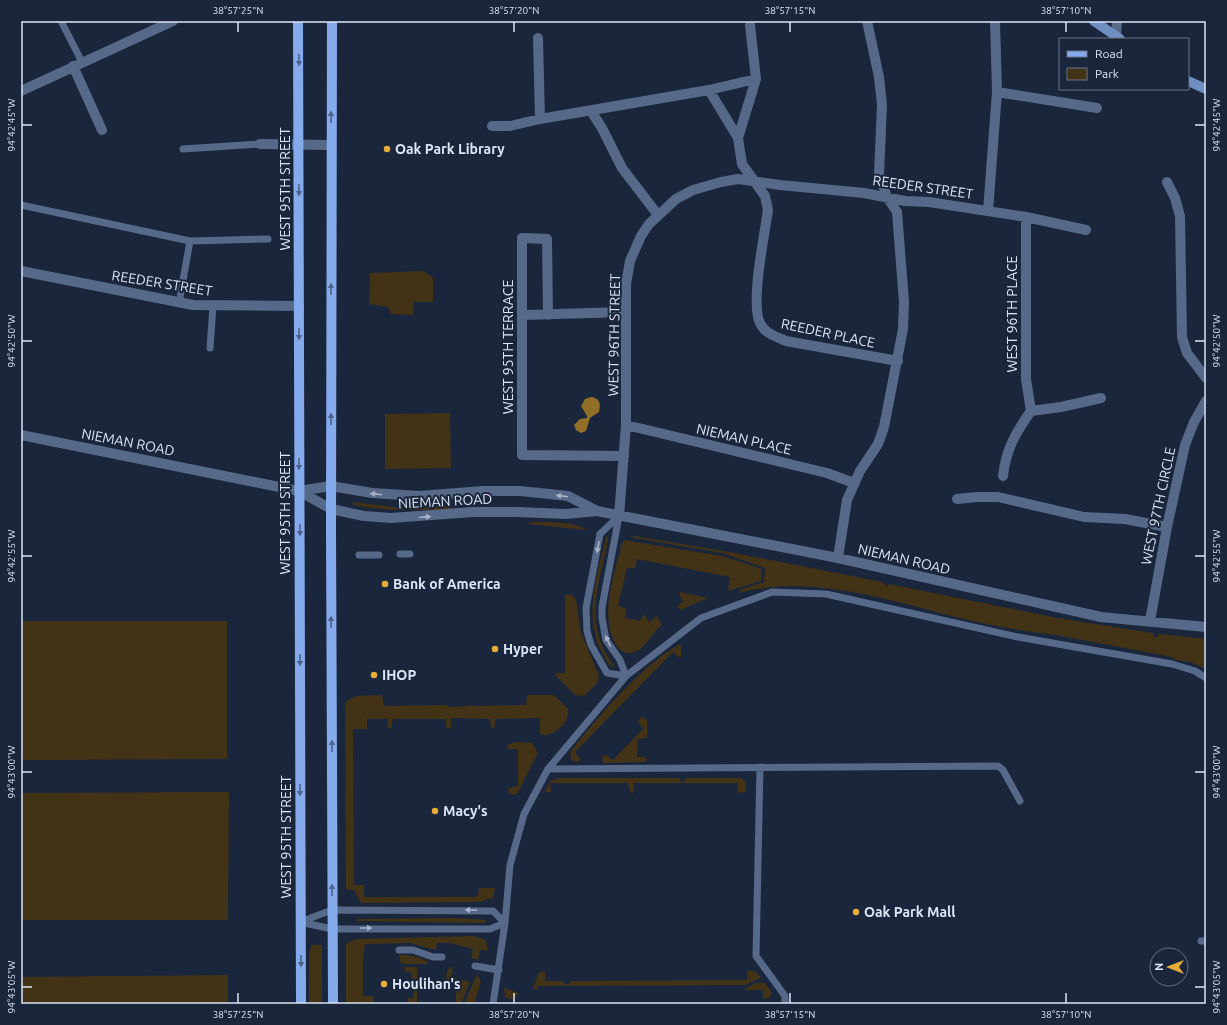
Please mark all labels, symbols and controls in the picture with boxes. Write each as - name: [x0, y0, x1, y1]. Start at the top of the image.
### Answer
- text: 38°57'25"N: [213, 5, 263, 16]
- text: 38°57'20"N: [489, 5, 539, 16]
- text: 38°57'15"N: [765, 5, 815, 16]
- text: 38°57'10"N: [1041, 5, 1091, 16]
- legend: [1059, 38, 1189, 90]
- text: Road: [1095, 47, 1123, 60]
- one-way arrow: [296, 54, 302, 67]
- text: Park: [1095, 67, 1119, 80]
- text: 94°42'45"W: [6, 99, 17, 151]
- text: 94°42'45"W: [1211, 99, 1222, 151]
- one-way arrow: [328, 110, 334, 123]
- street label: WEST 95TH STREET: [277, 127, 293, 250]
- place label: Oak Park Library: [395, 141, 505, 157]
- marker: Oak Park Library: [382, 144, 392, 154]
- street label: REEDER STREET: [872, 172, 975, 202]
- one-way arrow: [296, 184, 302, 197]
- street label: WEST 96TH PLACE: [1004, 255, 1020, 372]
- street label: REEDER STREET: [111, 267, 214, 299]
- street label: WEST 96TH STREET: [605, 273, 623, 397]
- street label: WEST 95TH TERRACE: [500, 280, 516, 414]
- one-way arrow: [328, 282, 334, 295]
- text: 94°42'50"W: [6, 315, 17, 367]
- street label: REEDER PLACE: [780, 315, 876, 351]
- text: 94°42'50"W: [1211, 315, 1222, 367]
- one-way arrow: [296, 328, 302, 341]
- one-way arrow: [328, 412, 334, 425]
- street label: NIEMAN PLACE: [695, 420, 793, 458]
- street label: NIEMAN ROAD: [80, 425, 176, 459]
- street label: WEST 97TH CIRCLE: [1138, 446, 1178, 566]
- street label: WEST 95TH STREET: [277, 451, 293, 574]
- one-way arrow: [296, 458, 302, 471]
- one-way arrow: [370, 491, 382, 497]
- street label: NIEMAN ROAD: [397, 491, 493, 511]
- one-way arrow: [556, 492, 568, 499]
- one-way arrow: [419, 513, 431, 520]
- one-way arrow: [297, 524, 303, 537]
- text: 94°42'55"W: [6, 530, 17, 582]
- text: 94°42'55"W: [1211, 530, 1222, 582]
- one-way arrow: [595, 541, 601, 553]
- street label: NIEMAN ROAD: [856, 541, 952, 577]
- place label: Bank of America: [393, 576, 501, 592]
- marker: Bank of America: [380, 579, 390, 589]
- one-way arrow: [328, 615, 334, 628]
- one-way arrow: [605, 636, 611, 647]
- place label: Hyper: [503, 641, 543, 657]
- marker: Hyper: [490, 644, 500, 654]
- one-way arrow: [297, 654, 303, 667]
- place label: IHOP: [382, 667, 416, 683]
- marker: IHOP: [369, 670, 379, 680]
- one-way arrow: [329, 739, 335, 752]
- text: 94°43'00"W: [6, 746, 17, 798]
- text: 94°43'00"W: [1211, 746, 1222, 798]
- street label: WEST 95TH STREET: [278, 775, 294, 898]
- one-way arrow: [297, 784, 303, 797]
- place label: Macy's: [443, 803, 488, 819]
- marker: Macy's: [430, 806, 440, 816]
- one-way arrow: [329, 883, 335, 896]
- place label: Oak Park Mall: [864, 904, 956, 920]
- one-way arrow: [464, 907, 477, 913]
- marker: Oak Park Mall: [851, 907, 861, 917]
- one-way arrow: [360, 925, 373, 931]
- north arrow: [1149, 947, 1189, 987]
- one-way arrow: [297, 955, 304, 967]
- text: 94°43'05"W: [6, 961, 17, 1013]
- text: 94°43'05"W: [1211, 961, 1222, 1013]
- text: N: [1153, 963, 1165, 971]
- place label: Houlihan's: [392, 976, 461, 992]
- marker: Houlihan's: [379, 979, 389, 989]
- text: 38°57'25"N: [213, 1009, 263, 1020]
- text: 38°57'20"N: [489, 1009, 539, 1020]
- text: 38°57'15"N: [765, 1009, 815, 1020]
- text: 38°57'10"N: [1041, 1009, 1091, 1020]

